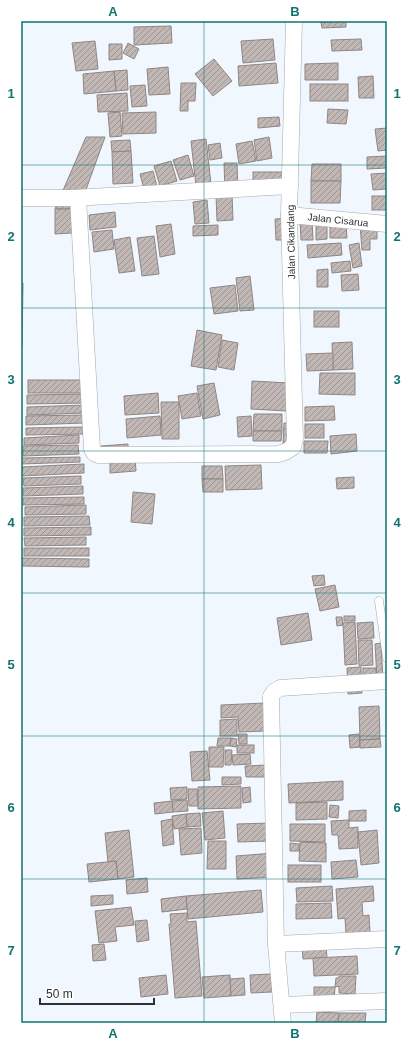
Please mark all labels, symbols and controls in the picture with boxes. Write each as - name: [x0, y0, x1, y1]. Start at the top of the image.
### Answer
- text: A: [108, 4, 118, 19]
- text: B: [290, 4, 300, 19]
- text: 1: [7, 86, 15, 101]
- text: 1: [393, 86, 401, 101]
- street label: Jalan Cikandang: [285, 205, 297, 279]
- street label: Jalan Cisarua: [307, 211, 369, 229]
- text: 2: [7, 229, 15, 244]
- text: 2: [393, 229, 401, 244]
- text: 3: [7, 372, 15, 387]
- text: 3: [393, 372, 401, 387]
- text: 4: [7, 515, 15, 530]
- text: 4: [393, 515, 401, 530]
- text: 5: [7, 657, 15, 672]
- text: 5: [393, 657, 401, 672]
- text: 6: [7, 800, 15, 815]
- text: 6: [393, 800, 401, 815]
- text: 7: [7, 943, 15, 958]
- text: 7: [393, 943, 401, 958]
- scale bar: [40, 980, 154, 1006]
- text: 50 m: [46, 987, 73, 1001]
- text: A: [108, 1026, 118, 1041]
- text: B: [290, 1026, 300, 1041]

